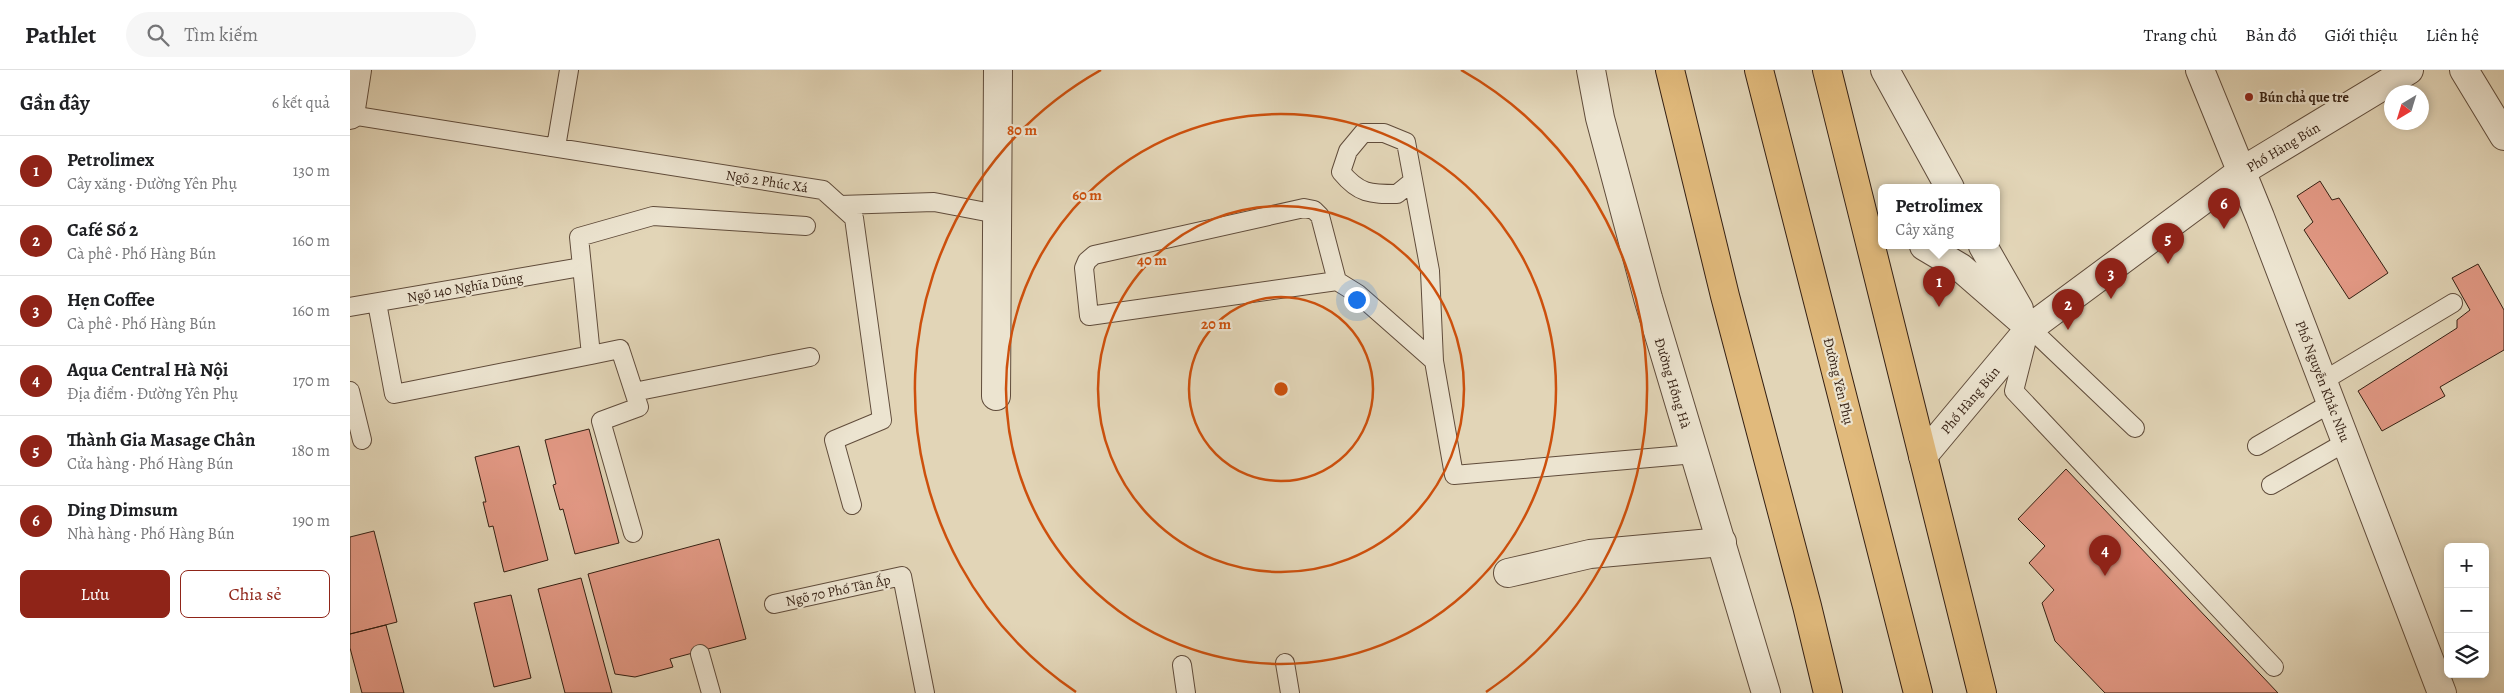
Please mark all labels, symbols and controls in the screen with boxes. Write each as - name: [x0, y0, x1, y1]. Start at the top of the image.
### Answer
- search box: [126, 12, 476, 57]
- text: Pathlet: [25, 19, 96, 51]
- icon: search: [144, 21, 172, 49]
- text: Tìm kiếm: [184, 22, 258, 48]
- text: Trang chủ: [2143, 23, 2217, 47]
- text: Bản đồ: [2245, 23, 2297, 47]
- text: Giới thiệu: [2325, 23, 2398, 47]
- text: Liên hệ: [2426, 23, 2479, 47]
- north arrow: [2384, 85, 2429, 130]
- place label: Bún chả que tre: [2259, 88, 2349, 107]
- text: Gần đây: [20, 89, 90, 117]
- marker: Bún chả que tre: [2243, 91, 2255, 103]
- text: 6 kết quả: [272, 92, 330, 114]
- street label: Phố Hàng Bún: [2243, 118, 2324, 177]
- text: 80 m: [1007, 120, 1037, 140]
- text: Petrolimex: [67, 147, 154, 173]
- text: 1: [33, 160, 39, 182]
- text: 130 m: [293, 160, 330, 182]
- street label: Ngõ 2 Phúc Xá: [724, 166, 810, 197]
- text: Cây xăng · Đường Yên Phụ: [67, 173, 237, 195]
- popup: [1878, 184, 2000, 249]
- text: 60 m: [1072, 185, 1102, 205]
- pin: 6: [2208, 188, 2240, 229]
- text: Petrolimex: [1895, 193, 1983, 219]
- text: Café Số 2: [67, 217, 138, 243]
- text: Cây xăng: [1895, 219, 1954, 241]
- pin: 5: [2152, 223, 2184, 264]
- text: 2: [32, 230, 40, 252]
- text: 160 m: [292, 230, 330, 252]
- text: Cà phê · Phố Hàng Bún: [67, 243, 216, 265]
- text: 40 m: [1137, 250, 1167, 270]
- pin: 3: [2095, 258, 2127, 299]
- pin: 1: [1923, 266, 1955, 307]
- street label: Ngõ 140 Nghĩa Dũng: [406, 268, 525, 307]
- text: Hẹn Coffee: [67, 287, 155, 313]
- your location: [1344, 287, 1370, 313]
- pin: 2: [2052, 289, 2084, 330]
- text: 3: [33, 300, 39, 322]
- text: 160 m: [292, 300, 330, 322]
- text: Cà phê · Phố Hàng Bún: [67, 313, 216, 335]
- text: 20 m: [1201, 314, 1231, 334]
- street label: Phố Nguyễn Khắc Nhu: [2291, 318, 2355, 445]
- street label: Đường Hồng Hà: [1650, 335, 1695, 431]
- street label: Đường Yên Phụ: [1819, 336, 1859, 427]
- text: Aqua Central Hà Nội: [67, 357, 228, 383]
- street label: Phố Hàng Bún: [1936, 362, 2004, 438]
- text: 4: [32, 370, 40, 392]
- text: 170 m: [293, 370, 330, 392]
- centre of rings: [1272, 380, 1290, 398]
- text: Địa điểm · Đường Yên Phụ: [67, 383, 238, 405]
- text: Thành Gia Masage Chân: [67, 427, 255, 453]
- text: 5: [33, 440, 39, 462]
- text: 180 m: [292, 440, 330, 462]
- text: Cửa hàng · Phố Hàng Bún: [67, 453, 233, 475]
- text: Ding Dimsum: [67, 497, 178, 523]
- text: 6: [32, 510, 40, 532]
- text: 190 m: [292, 510, 330, 532]
- text: Nhà hàng · Phố Hàng Bún: [67, 523, 235, 545]
- pin: 4: [2089, 535, 2121, 576]
- map controls: [2444, 543, 2489, 678]
- button: +: [2444, 543, 2489, 588]
- button: Lưu: [20, 570, 170, 618]
- button: Chia sẻ: [180, 570, 330, 618]
- street label: Ngõ 70 Phố Tân Ấp: [784, 570, 892, 611]
- button: −: [2444, 588, 2489, 633]
- button: layers: [2444, 633, 2489, 678]

